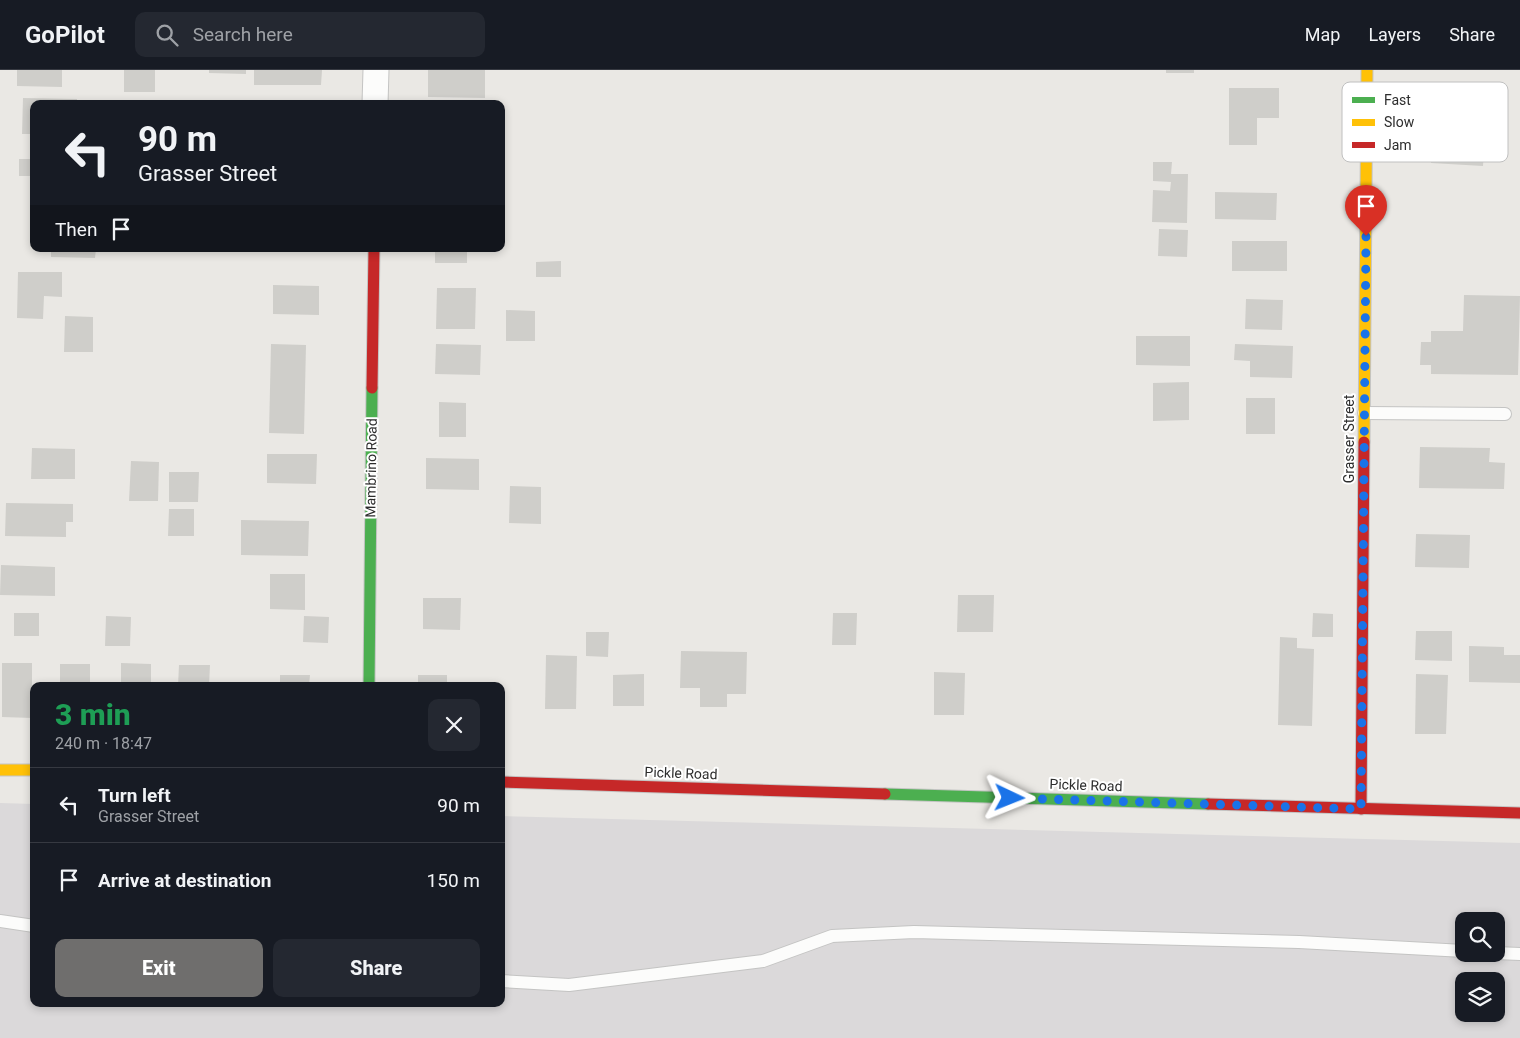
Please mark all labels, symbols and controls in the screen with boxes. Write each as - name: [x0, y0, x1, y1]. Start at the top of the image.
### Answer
- search box: [135, 12, 485, 57]
- text: GoPilot: [25, 21, 105, 49]
- icon: search: [153, 21, 181, 49]
- text: Search here: [193, 23, 293, 46]
- text: Map: [1305, 24, 1340, 45]
- text: Layers: [1368, 24, 1421, 45]
- text: Share: [1449, 24, 1495, 45]
- legend: [1342, 82, 1508, 162]
- text: Fast: [1384, 92, 1411, 108]
- text: Slow: [1384, 114, 1415, 130]
- text: 90 m: [138, 119, 217, 160]
- icon: left: [55, 120, 120, 185]
- text: Jam: [1384, 137, 1412, 153]
- text: Grasser Street: [138, 161, 277, 186]
- pin: [1345, 185, 1387, 236]
- icon: arrive: [1352, 192, 1380, 220]
- icon: arrive: [107, 215, 135, 243]
- text: Then: [55, 218, 97, 241]
- street label: Grasser Street: [1341, 394, 1357, 483]
- street label: Mambrino Road: [362, 418, 380, 518]
- text: 3 min: [55, 697, 131, 732]
- button: close: [428, 699, 480, 751]
- text: 240 m · 18:47: [55, 734, 152, 753]
- street label: Pickle Road: [644, 764, 718, 782]
- position arrow: [983, 771, 1035, 823]
- street label: Pickle Road: [1049, 776, 1123, 794]
- text: Turn left: [98, 784, 171, 807]
- icon: left: [55, 791, 83, 819]
- text: 90 m: [437, 794, 480, 817]
- text: Grasser Street: [98, 807, 199, 826]
- icon: arrive: [55, 866, 83, 894]
- text: Arrive at destination: [98, 869, 271, 892]
- text: 150 m: [427, 869, 480, 892]
- map controls: [1455, 912, 1505, 1022]
- button: search: [1455, 912, 1505, 962]
- button: Exit: [55, 939, 263, 997]
- button: Share: [273, 939, 480, 997]
- button: layers: [1455, 972, 1505, 1022]

